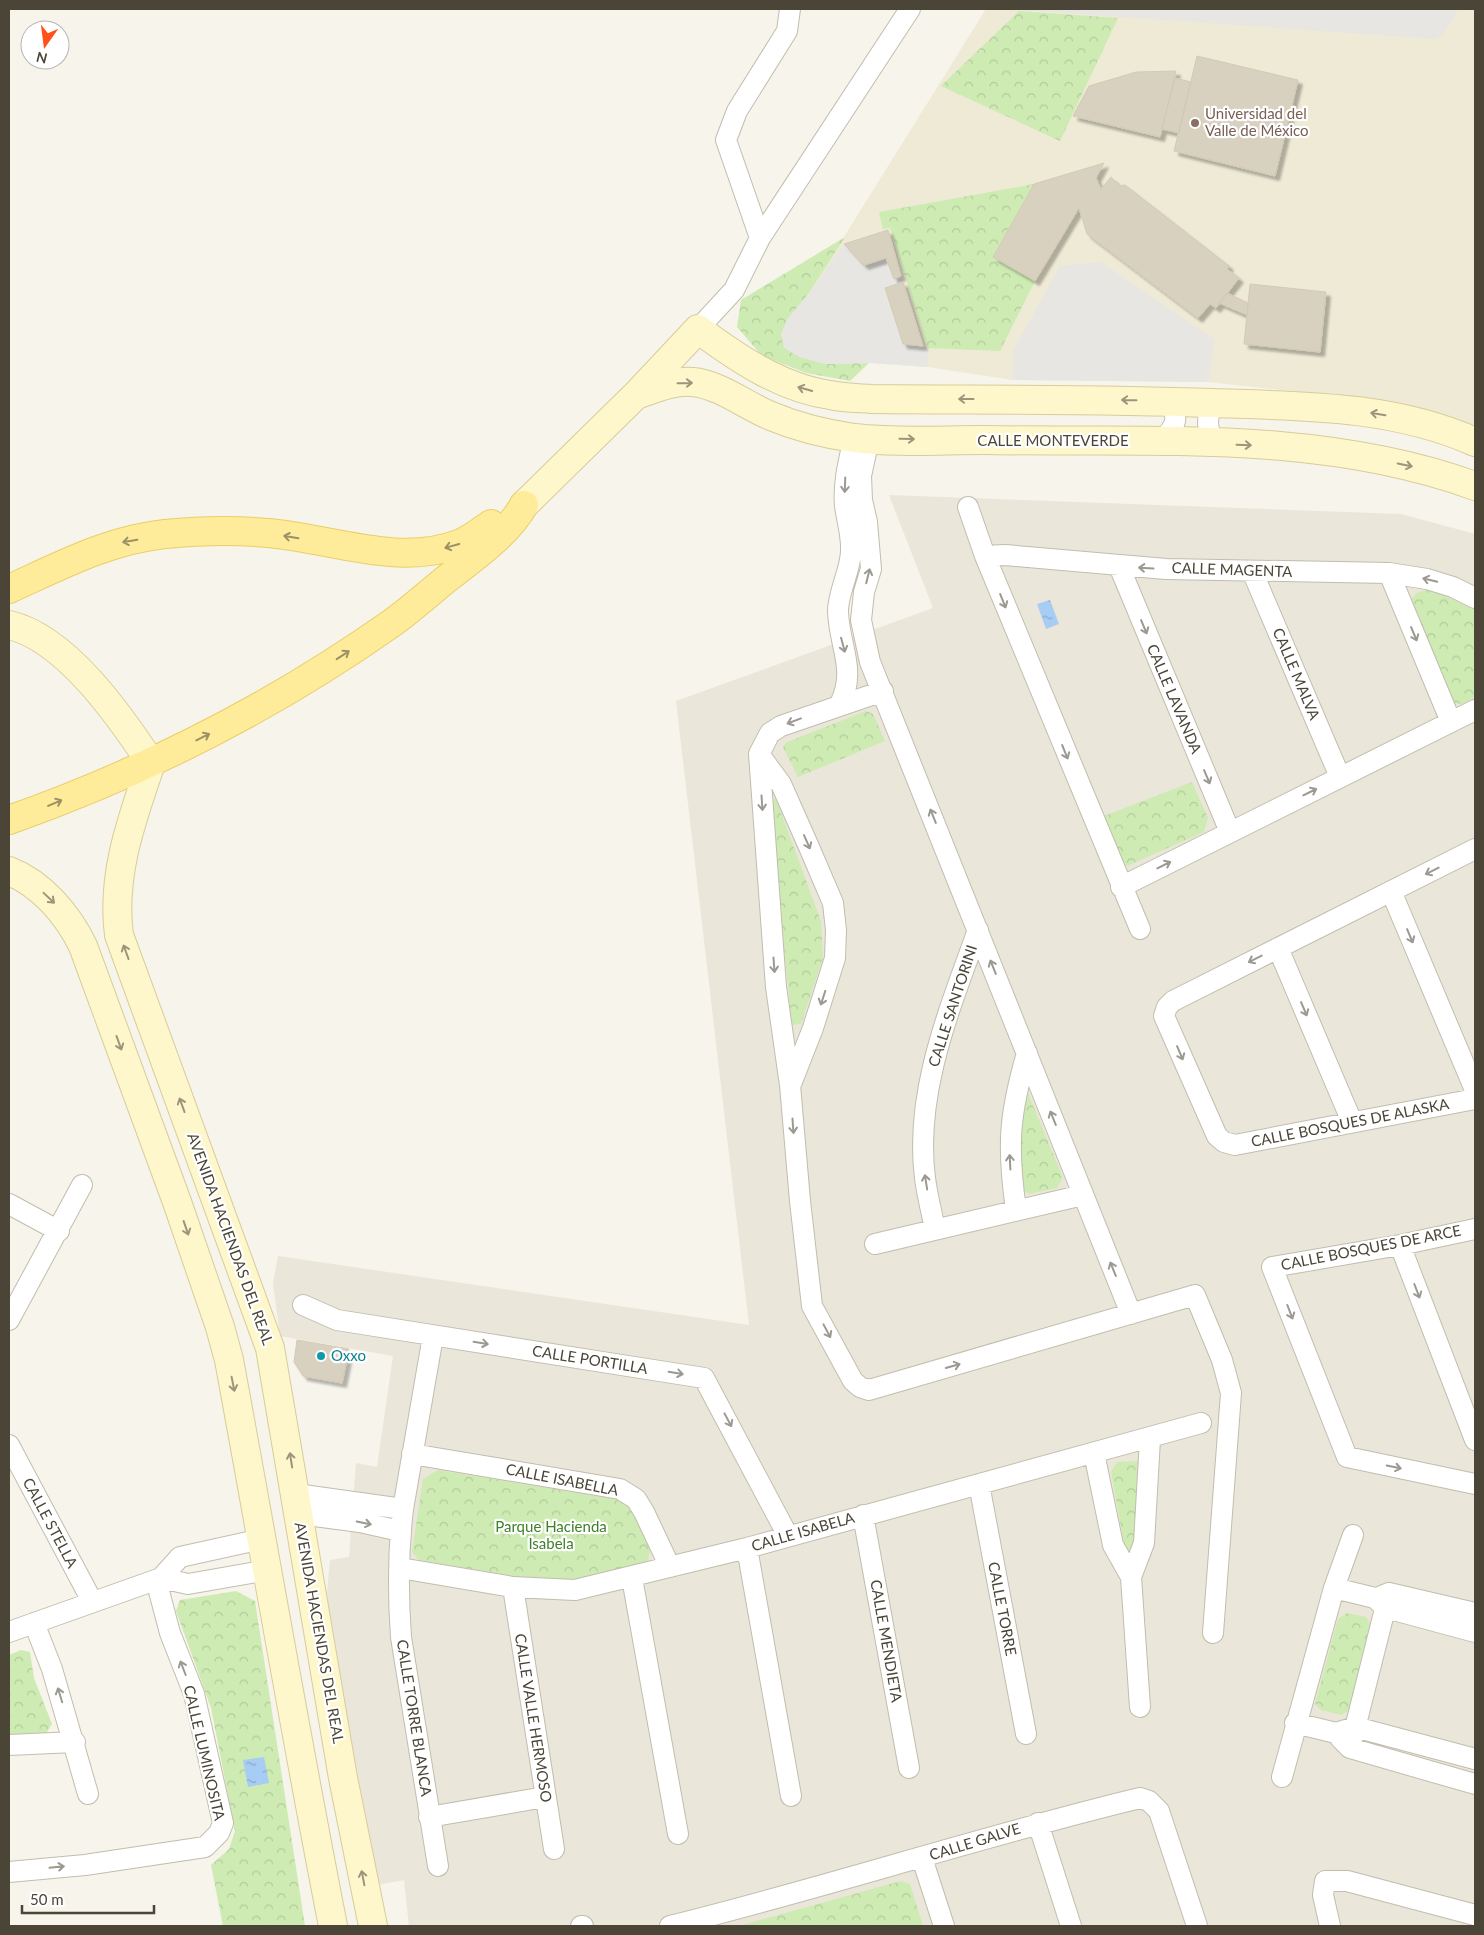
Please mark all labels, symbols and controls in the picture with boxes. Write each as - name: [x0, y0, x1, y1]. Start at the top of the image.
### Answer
- north arrow: [20, 20, 70, 70]
- text: N: [34, 49, 49, 68]
- place label: Universidad del Valle de México: [1205, 104, 1309, 139]
- marker: Universidad del Valle de México: [1189, 117, 1201, 129]
- one-way arrow: [676, 378, 692, 387]
- one-way arrow: [797, 383, 813, 393]
- one-way arrow: [959, 394, 975, 404]
- one-way arrow: [1121, 395, 1138, 405]
- one-way arrow: [1371, 409, 1387, 419]
- street label: CALLE MONTEVERDE: [977, 431, 1129, 449]
- one-way arrow: [898, 434, 914, 444]
- one-way arrow: [1236, 440, 1252, 449]
- one-way arrow: [1396, 461, 1412, 470]
- one-way arrow: [841, 477, 850, 493]
- one-way arrow: [284, 531, 300, 541]
- one-way arrow: [122, 536, 138, 546]
- one-way arrow: [444, 542, 460, 551]
- street label: CALLE MAGENTA: [1171, 558, 1294, 580]
- one-way arrow: [1138, 563, 1154, 572]
- one-way arrow: [864, 569, 874, 585]
- one-way arrow: [1423, 575, 1439, 584]
- one-way arrow: [999, 593, 1008, 608]
- one-way arrow: [1140, 619, 1150, 634]
- street label: CALLE MALVA: [1269, 625, 1325, 723]
- one-way arrow: [1411, 627, 1420, 642]
- one-way arrow: [839, 637, 849, 653]
- street label: CALLE LAVANDA: [1144, 641, 1206, 757]
- one-way arrow: [336, 650, 350, 660]
- one-way arrow: [787, 717, 802, 726]
- one-way arrow: [195, 732, 210, 741]
- one-way arrow: [1061, 743, 1070, 759]
- one-way arrow: [1203, 769, 1212, 784]
- one-way arrow: [1302, 787, 1317, 797]
- one-way arrow: [758, 794, 767, 810]
- one-way arrow: [47, 798, 62, 807]
- one-way arrow: [928, 809, 937, 824]
- one-way arrow: [803, 834, 813, 849]
- one-way arrow: [1156, 860, 1171, 869]
- one-way arrow: [1425, 866, 1440, 876]
- one-way arrow: [42, 892, 55, 904]
- one-way arrow: [1406, 928, 1415, 943]
- street label: CALLE SANTORINI: [924, 942, 980, 1069]
- one-way arrow: [121, 945, 130, 960]
- one-way arrow: [1248, 954, 1263, 964]
- one-way arrow: [770, 956, 779, 972]
- one-way arrow: [988, 960, 997, 975]
- one-way arrow: [818, 989, 827, 1005]
- one-way arrow: [1299, 1001, 1309, 1016]
- one-way arrow: [115, 1034, 124, 1050]
- one-way arrow: [1176, 1045, 1186, 1060]
- street label: CALLE BOSQUES DE ALASKA: [1249, 1094, 1451, 1150]
- one-way arrow: [177, 1098, 186, 1113]
- one-way arrow: [1048, 1111, 1057, 1126]
- one-way arrow: [789, 1118, 798, 1134]
- street label: AVENIDA HACIENDAS DEL REAL: [184, 1130, 278, 1347]
- one-way arrow: [1005, 1154, 1015, 1170]
- one-way arrow: [921, 1175, 931, 1191]
- one-way arrow: [182, 1220, 192, 1236]
- street label: CALLE BOSQUES DE ARCE: [1279, 1221, 1462, 1273]
- one-way arrow: [1108, 1262, 1117, 1277]
- one-way arrow: [1413, 1283, 1423, 1298]
- one-way arrow: [1286, 1304, 1295, 1319]
- one-way arrow: [822, 1324, 832, 1338]
- one-way arrow: [472, 1339, 488, 1349]
- street label: CALLE PORTILLA: [531, 1341, 650, 1377]
- place label: Oxxo: [331, 1346, 366, 1364]
- marker: Oxxo: [315, 1350, 327, 1362]
- one-way arrow: [945, 1360, 961, 1370]
- one-way arrow: [668, 1368, 684, 1378]
- one-way arrow: [229, 1375, 238, 1391]
- one-way arrow: [723, 1413, 733, 1428]
- one-way arrow: [285, 1452, 295, 1468]
- street label: CALLE ISABELLA: [504, 1459, 621, 1499]
- one-way arrow: [1386, 1463, 1402, 1472]
- street label: CALLE STELLA: [20, 1474, 83, 1571]
- street label: CALLE ISABELA: [749, 1507, 857, 1554]
- park label: Parque Hacienda Isabela: [495, 1517, 607, 1552]
- one-way arrow: [356, 1519, 372, 1528]
- street label: AVENIDA HACIENDAS DEL REAL: [292, 1521, 348, 1745]
- street label: CALLE TORRE: [985, 1560, 1021, 1657]
- street label: CALLE MENDIETA: [867, 1578, 907, 1704]
- street label: CALLE VALLE HERMOSO: [512, 1632, 556, 1803]
- street label: CALLE TORRE BLANCA: [394, 1638, 436, 1798]
- one-way arrow: [178, 1661, 188, 1676]
- street label: CALLE LUMINOSITA: [181, 1683, 229, 1823]
- one-way arrow: [55, 1687, 65, 1703]
- street label: CALLE GALVE: [927, 1819, 1022, 1863]
- one-way arrow: [49, 1863, 65, 1872]
- one-way arrow: [358, 1871, 368, 1887]
- scale bar: [22, 1882, 155, 1914]
- text: 50 m: [30, 1890, 64, 1908]

